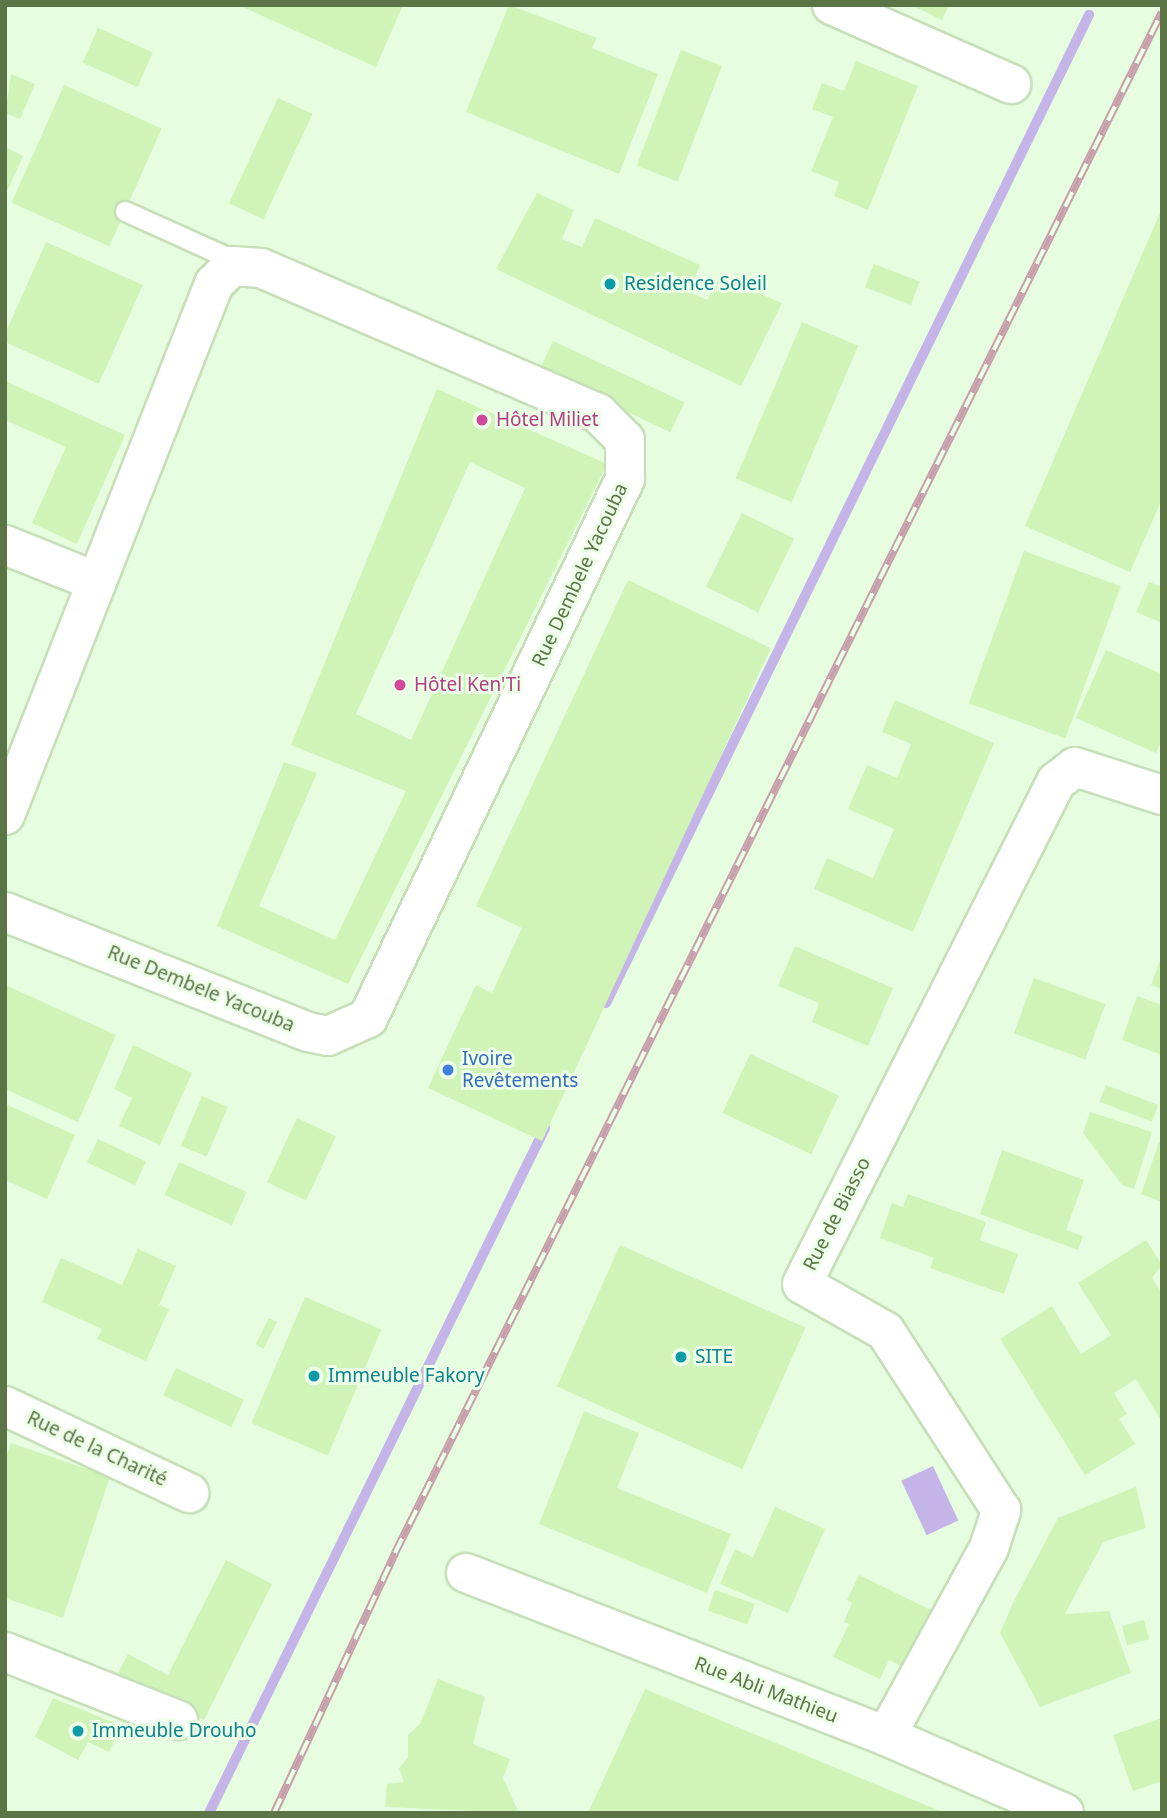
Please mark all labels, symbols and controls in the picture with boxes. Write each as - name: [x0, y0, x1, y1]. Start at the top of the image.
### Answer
- place label: Residence Soleil: [624, 273, 767, 295]
- marker: Residence Soleil: [602, 276, 618, 292]
- place label: Hôtel Miliet: [496, 409, 599, 431]
- marker: Hôtel Miliet: [474, 412, 490, 428]
- street label: Rue Dembele Yacouba: [527, 480, 633, 670]
- place label: Hôtel Ken'Ti: [414, 674, 521, 696]
- marker: Hôtel Ken'Ti: [392, 677, 408, 693]
- street label: Rue Dembele Yacouba: [104, 941, 298, 1037]
- place label: Ivoire Revêtements: [462, 1048, 578, 1092]
- marker: Ivoire Revêtements: [440, 1062, 456, 1078]
- street label: Rue de Biasso: [799, 1154, 875, 1274]
- place label: SITE: [695, 1346, 733, 1368]
- marker: SITE: [673, 1349, 689, 1365]
- place label: Immeuble Fakory: [328, 1365, 484, 1387]
- marker: Immeuble Fakory: [306, 1368, 322, 1384]
- street label: Rue de la Charité: [23, 1407, 171, 1491]
- street label: Rue Abli Mathieu: [691, 1652, 841, 1728]
- place label: Immeuble Drouho: [92, 1720, 256, 1742]
- marker: Immeuble Drouho: [70, 1723, 86, 1739]

